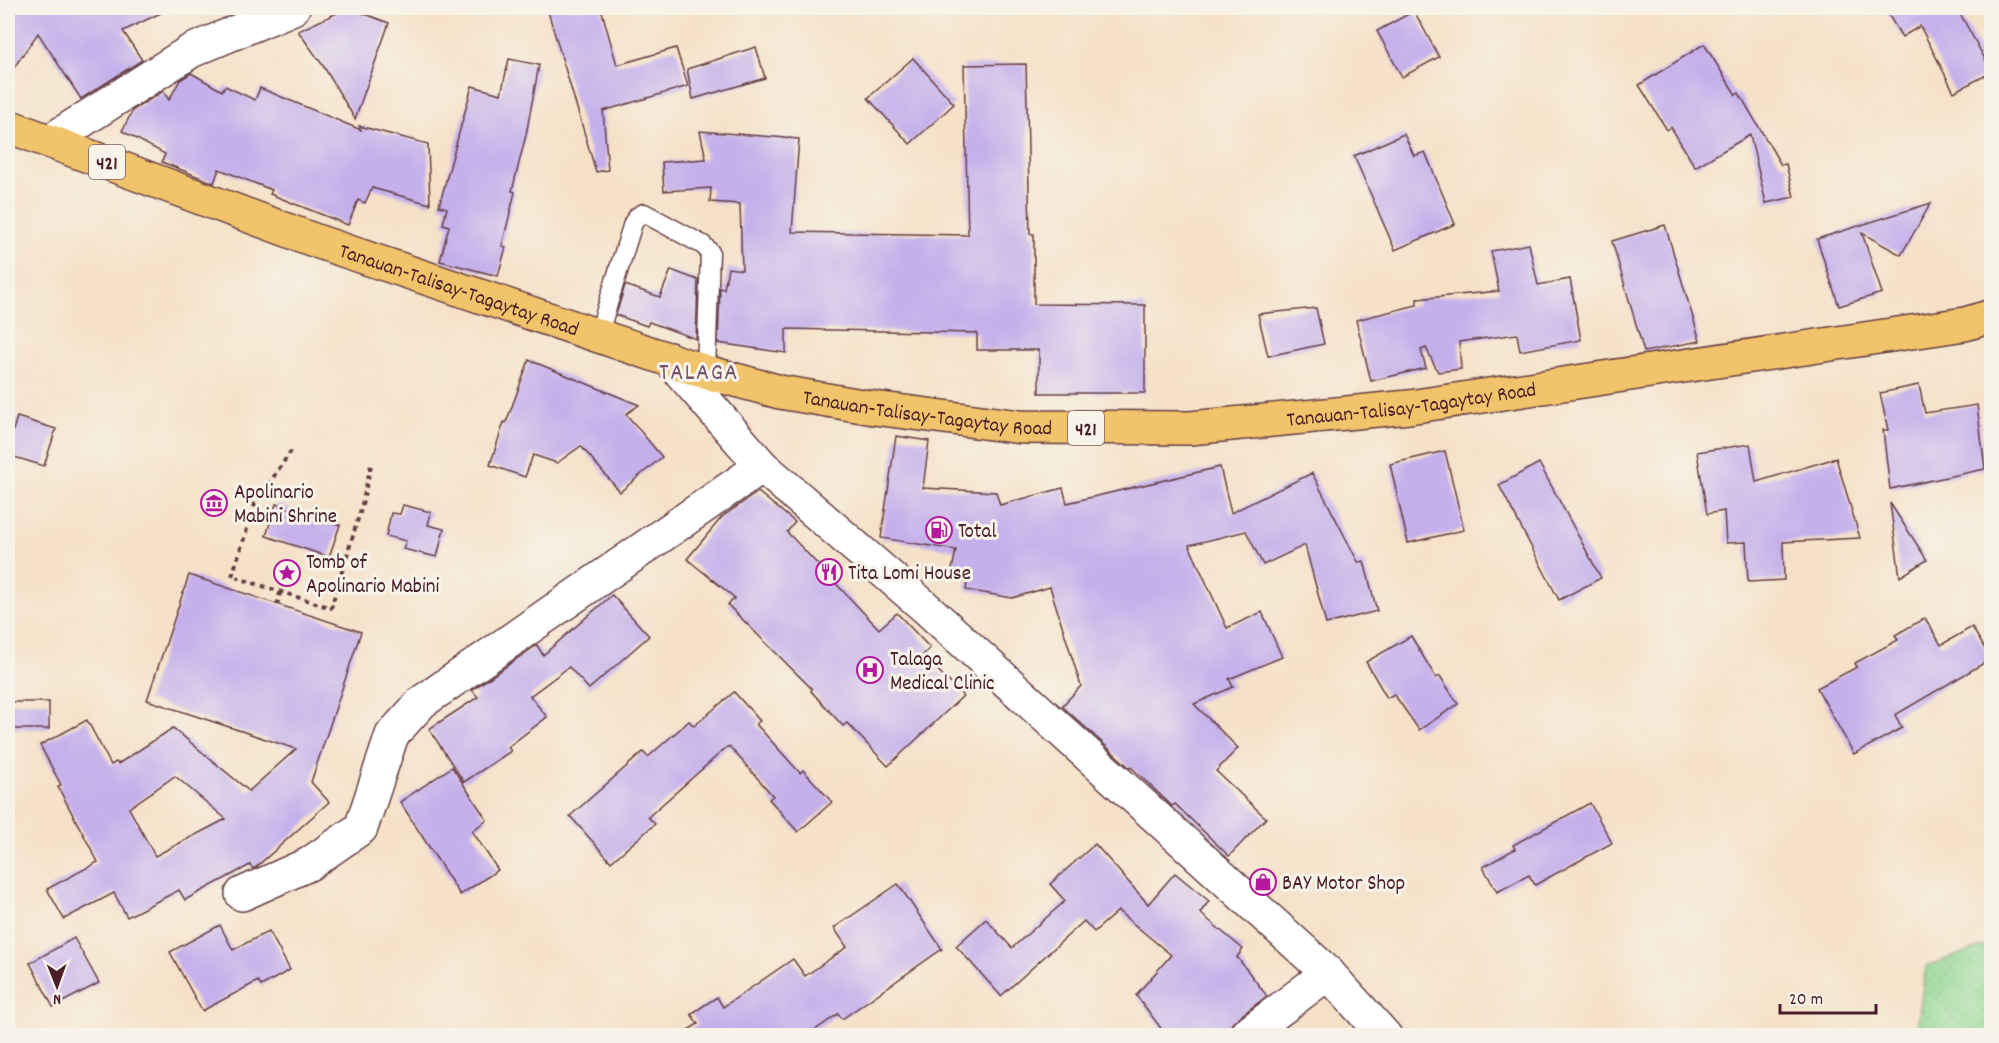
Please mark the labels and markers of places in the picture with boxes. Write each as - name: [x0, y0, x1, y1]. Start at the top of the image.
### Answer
- place label: Apolinario Mabini Shrine: [234, 479, 337, 533]
- museum icon: Apolinario Mabini Shrine: [199, 488, 229, 518]
- fuel station icon: Total: [924, 515, 954, 545]
- place label: Total: [958, 518, 996, 548]
- place label: Tomb of Apolinario Mabini: [306, 549, 439, 603]
- restaurant icon: Tita Lomi House: [814, 557, 844, 587]
- place icon: Tomb of Apolinario Mabini: [272, 558, 302, 588]
- place label: Tita Lomi House: [848, 560, 971, 590]
- place label: Talaga Medical Clinic: [890, 646, 995, 700]
- hospital icon: Talaga Medical Clinic: [855, 655, 885, 685]
- shop icon: BAY Motor Shop: [1248, 867, 1278, 897]
- place label: BAY Motor Shop: [1282, 870, 1405, 900]

